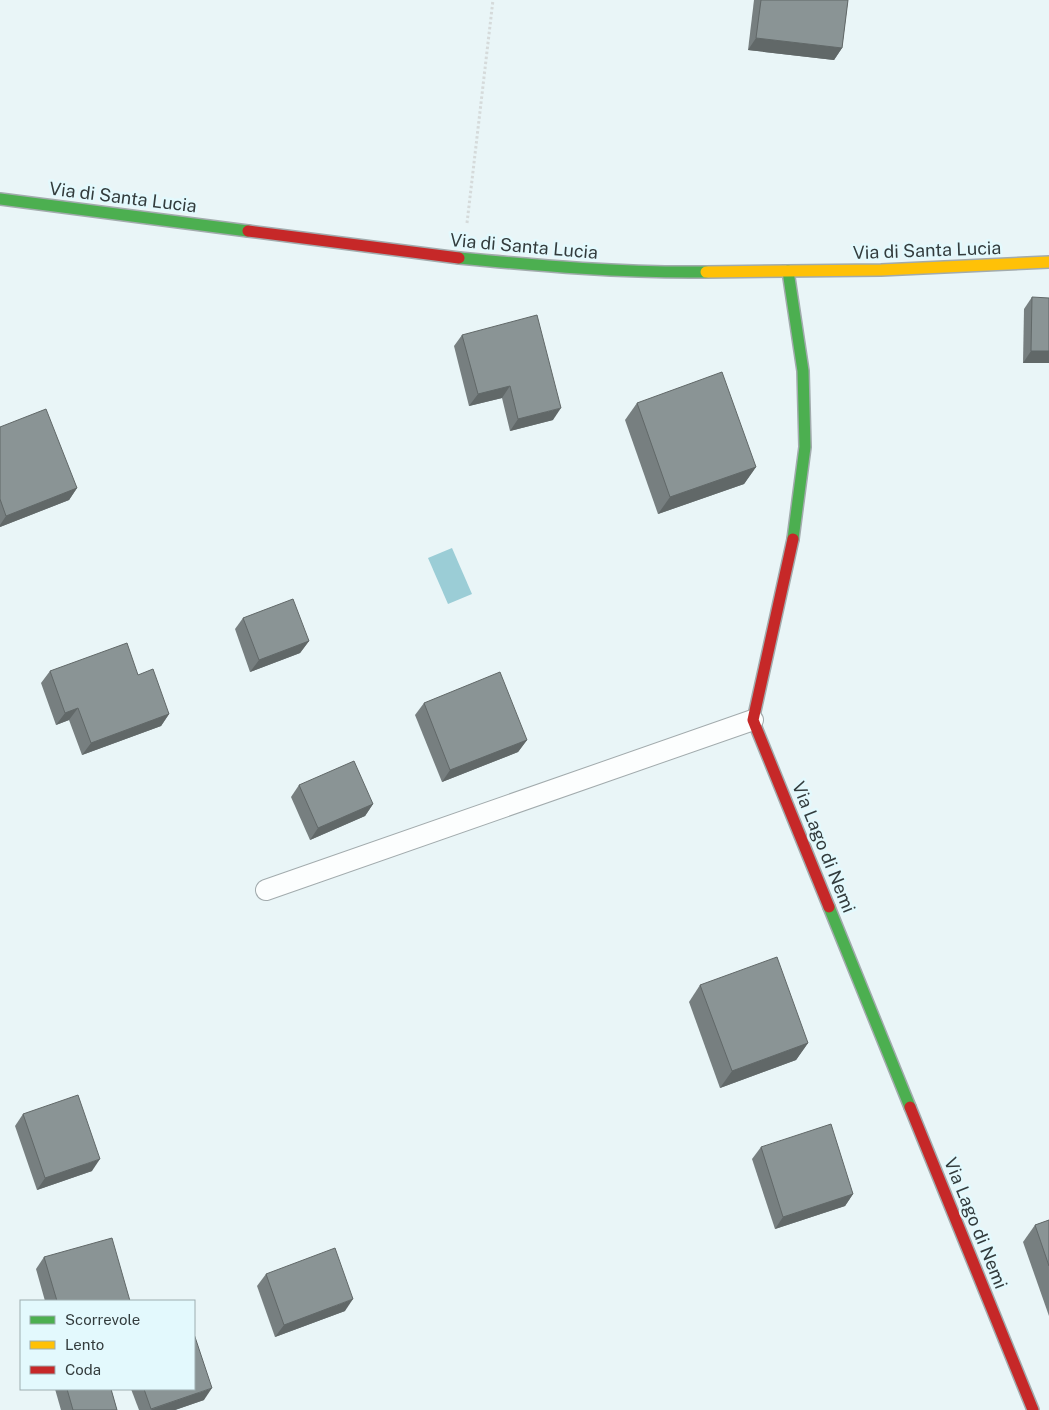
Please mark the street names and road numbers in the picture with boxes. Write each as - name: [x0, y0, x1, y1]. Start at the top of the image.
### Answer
- street label: Via di Santa Lucia: [48, 178, 198, 216]
- street label: Via di Santa Lucia: [449, 229, 599, 263]
- street label: Via di Santa Lucia: [852, 237, 1002, 263]
- street label: Via Lago di Nemi: [788, 778, 860, 916]
- street label: Via Lago di Nemi: [940, 1154, 1012, 1292]

